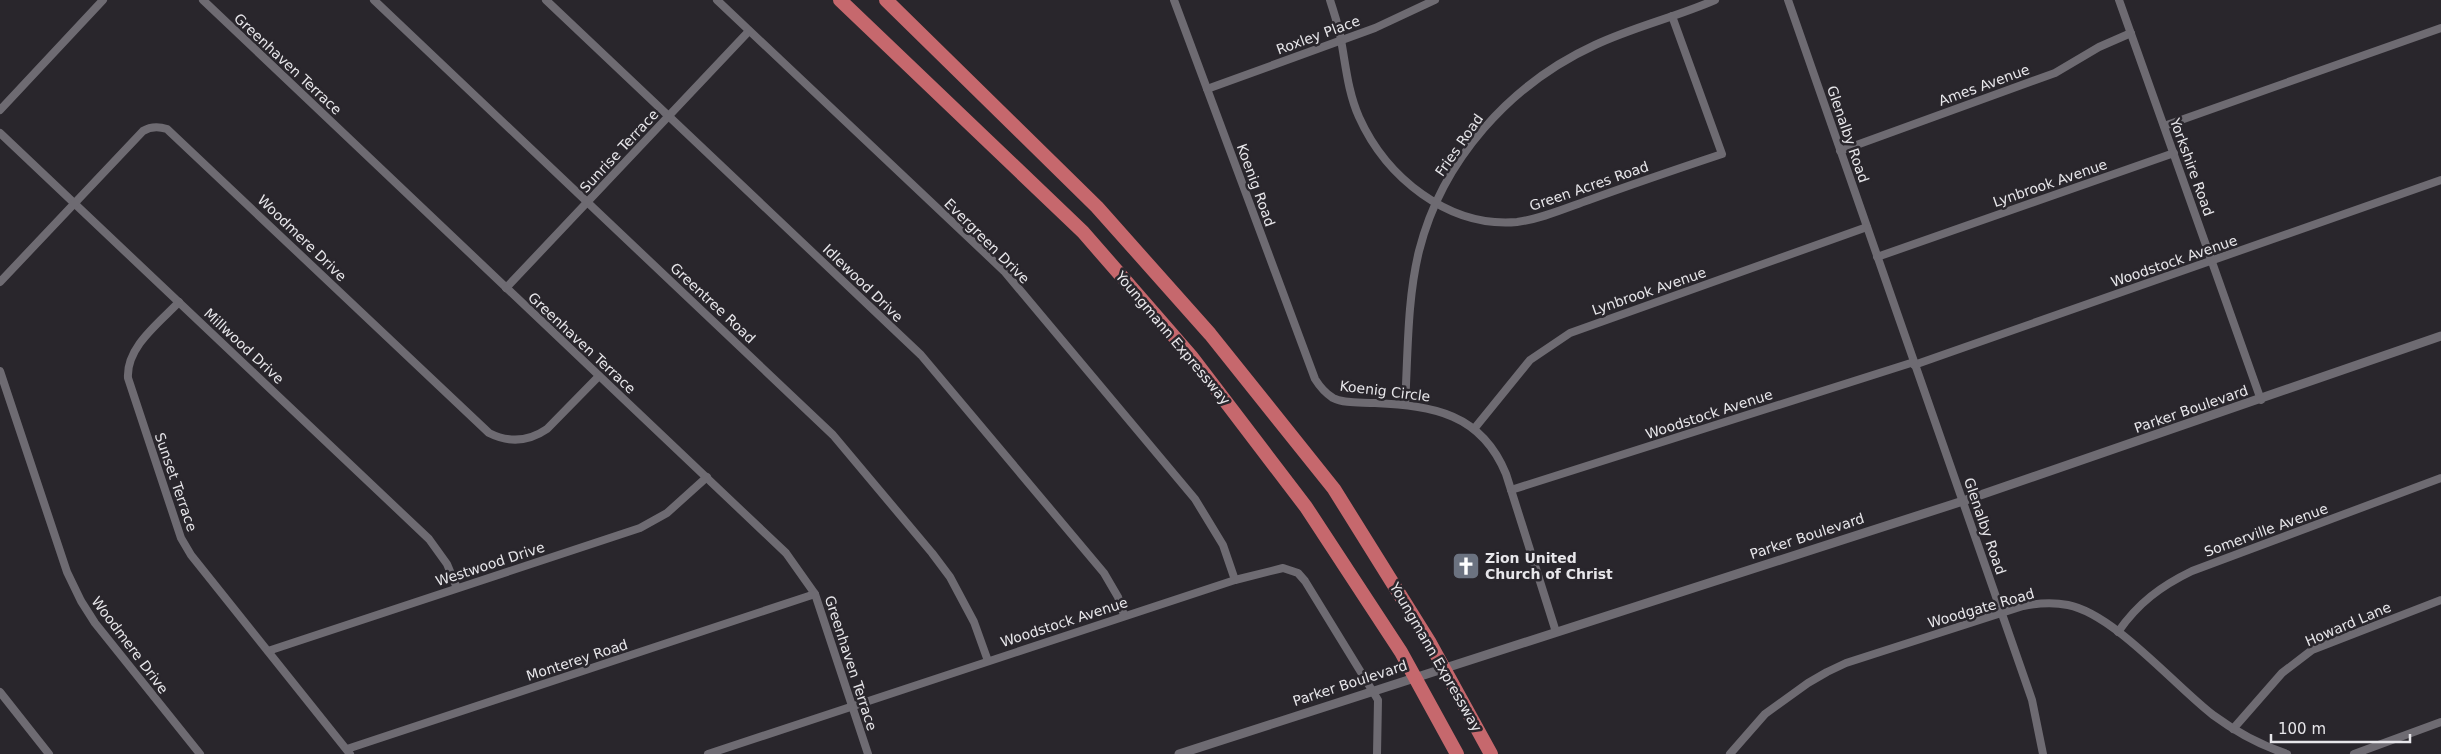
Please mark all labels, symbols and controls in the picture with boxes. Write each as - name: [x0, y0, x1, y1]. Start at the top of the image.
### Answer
- street label: Greenhaven Terrace: [231, 10, 345, 118]
- street label: Roxley Place: [1274, 12, 1362, 58]
- street label: Ames Avenue: [1936, 61, 2032, 109]
- street label: Glenalby Road: [1824, 83, 1872, 185]
- street label: Sunrise Terrace: [576, 106, 662, 196]
- street label: Fries Road: [1432, 111, 1486, 179]
- street label: Yorkshire Road: [2167, 115, 2217, 218]
- street label: Koenig Road: [1234, 141, 1278, 229]
- street label: Lynbrook Avenue: [1991, 156, 2109, 210]
- street label: Green Acres Road: [1527, 158, 1651, 214]
- street label: Woodmere Drive: [254, 192, 350, 284]
- street label: Evergreen Drive: [941, 195, 1033, 287]
- street label: Woodstock Avenue: [2109, 232, 2239, 290]
- street label: Idlewood Drive: [820, 241, 906, 325]
- street label: Greentree Road: [667, 260, 759, 346]
- street label: Lynbrook Avenue: [1590, 264, 1708, 318]
- street label: Youngmann Expressway: [1112, 267, 1234, 408]
- street label: Greenhaven Terrace: [525, 289, 639, 397]
- street label: Millwood Drive: [201, 305, 287, 387]
- street label: Koenig Circle: [1339, 378, 1431, 404]
- street label: Parker Boulevard: [2132, 382, 2250, 436]
- street label: Woodstock Avenue: [1643, 386, 1775, 442]
- street label: Sunset Terrace: [152, 431, 200, 533]
- street label: Glenalby Road: [1961, 475, 2009, 577]
- street label: Somerville Avenue: [2202, 500, 2330, 560]
- street label: Parker Boulevard: [1748, 510, 1866, 562]
- street label: Westwood Drive: [433, 539, 547, 589]
- place label: Zion United Church of Christ: [1485, 550, 1613, 582]
- church icon: Zion United Church of Christ: [1451, 551, 1481, 581]
- street label: Youngmann Expressway: [1386, 579, 1485, 734]
- street label: Woodgate Road: [1926, 585, 2036, 631]
- street label: Woodmere Drive: [88, 593, 172, 697]
- street label: Greenhaven Terrace: [822, 593, 880, 733]
- street label: Woodstock Avenue: [998, 594, 1130, 650]
- street label: Howard Lane: [2303, 599, 2393, 649]
- street label: Monterey Road: [524, 636, 630, 684]
- street label: Parker Boulevard: [1291, 657, 1409, 709]
- scale bar: [2271, 712, 2410, 744]
- text: 100 m: [2278, 720, 2326, 738]

